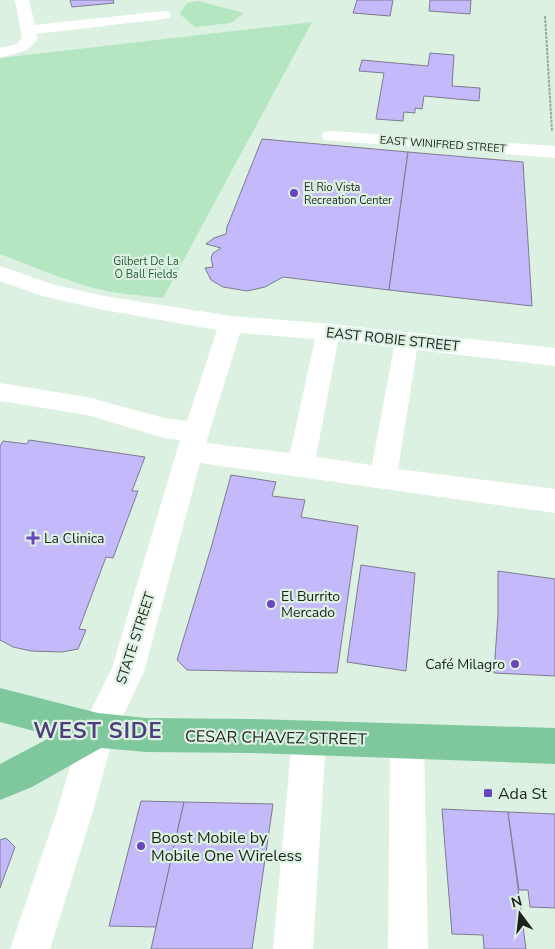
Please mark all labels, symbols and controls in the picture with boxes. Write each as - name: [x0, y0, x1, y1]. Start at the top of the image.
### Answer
- street label: EAST WINIFRED STREET: [379, 133, 507, 156]
- place label: El Rio Vista Recreation Center: [304, 180, 392, 208]
- marker: El Rio Vista Recreation Center: [288, 187, 300, 199]
- park label: Gilbert De La O Ball Fields: [113, 254, 179, 282]
- street label: EAST ROBIE STREET: [325, 323, 461, 356]
- place label: La Clinica: [44, 529, 104, 548]
- marker: La Clinica: [26, 531, 40, 545]
- place label: El Burrito Mercado: [281, 587, 340, 622]
- street label: STATE STREET: [112, 589, 159, 687]
- marker: El Burrito Mercado: [265, 598, 277, 610]
- place label: Café Milagro: [425, 655, 505, 674]
- marker: Café Milagro: [509, 658, 521, 670]
- district label: WEST SIDE: [33, 716, 163, 746]
- street label: CESAR CHAVEZ STREET: [185, 725, 367, 751]
- place label: Ada St: [498, 783, 547, 805]
- marker: Ada St: [482, 787, 494, 799]
- place label: Boost Mobile by Mobile One Wireless: [151, 827, 302, 867]
- marker: Boost Mobile by Mobile One Wireless: [135, 840, 147, 852]
- north arrow: [495, 889, 545, 939]
- text: N: [509, 891, 524, 912]

